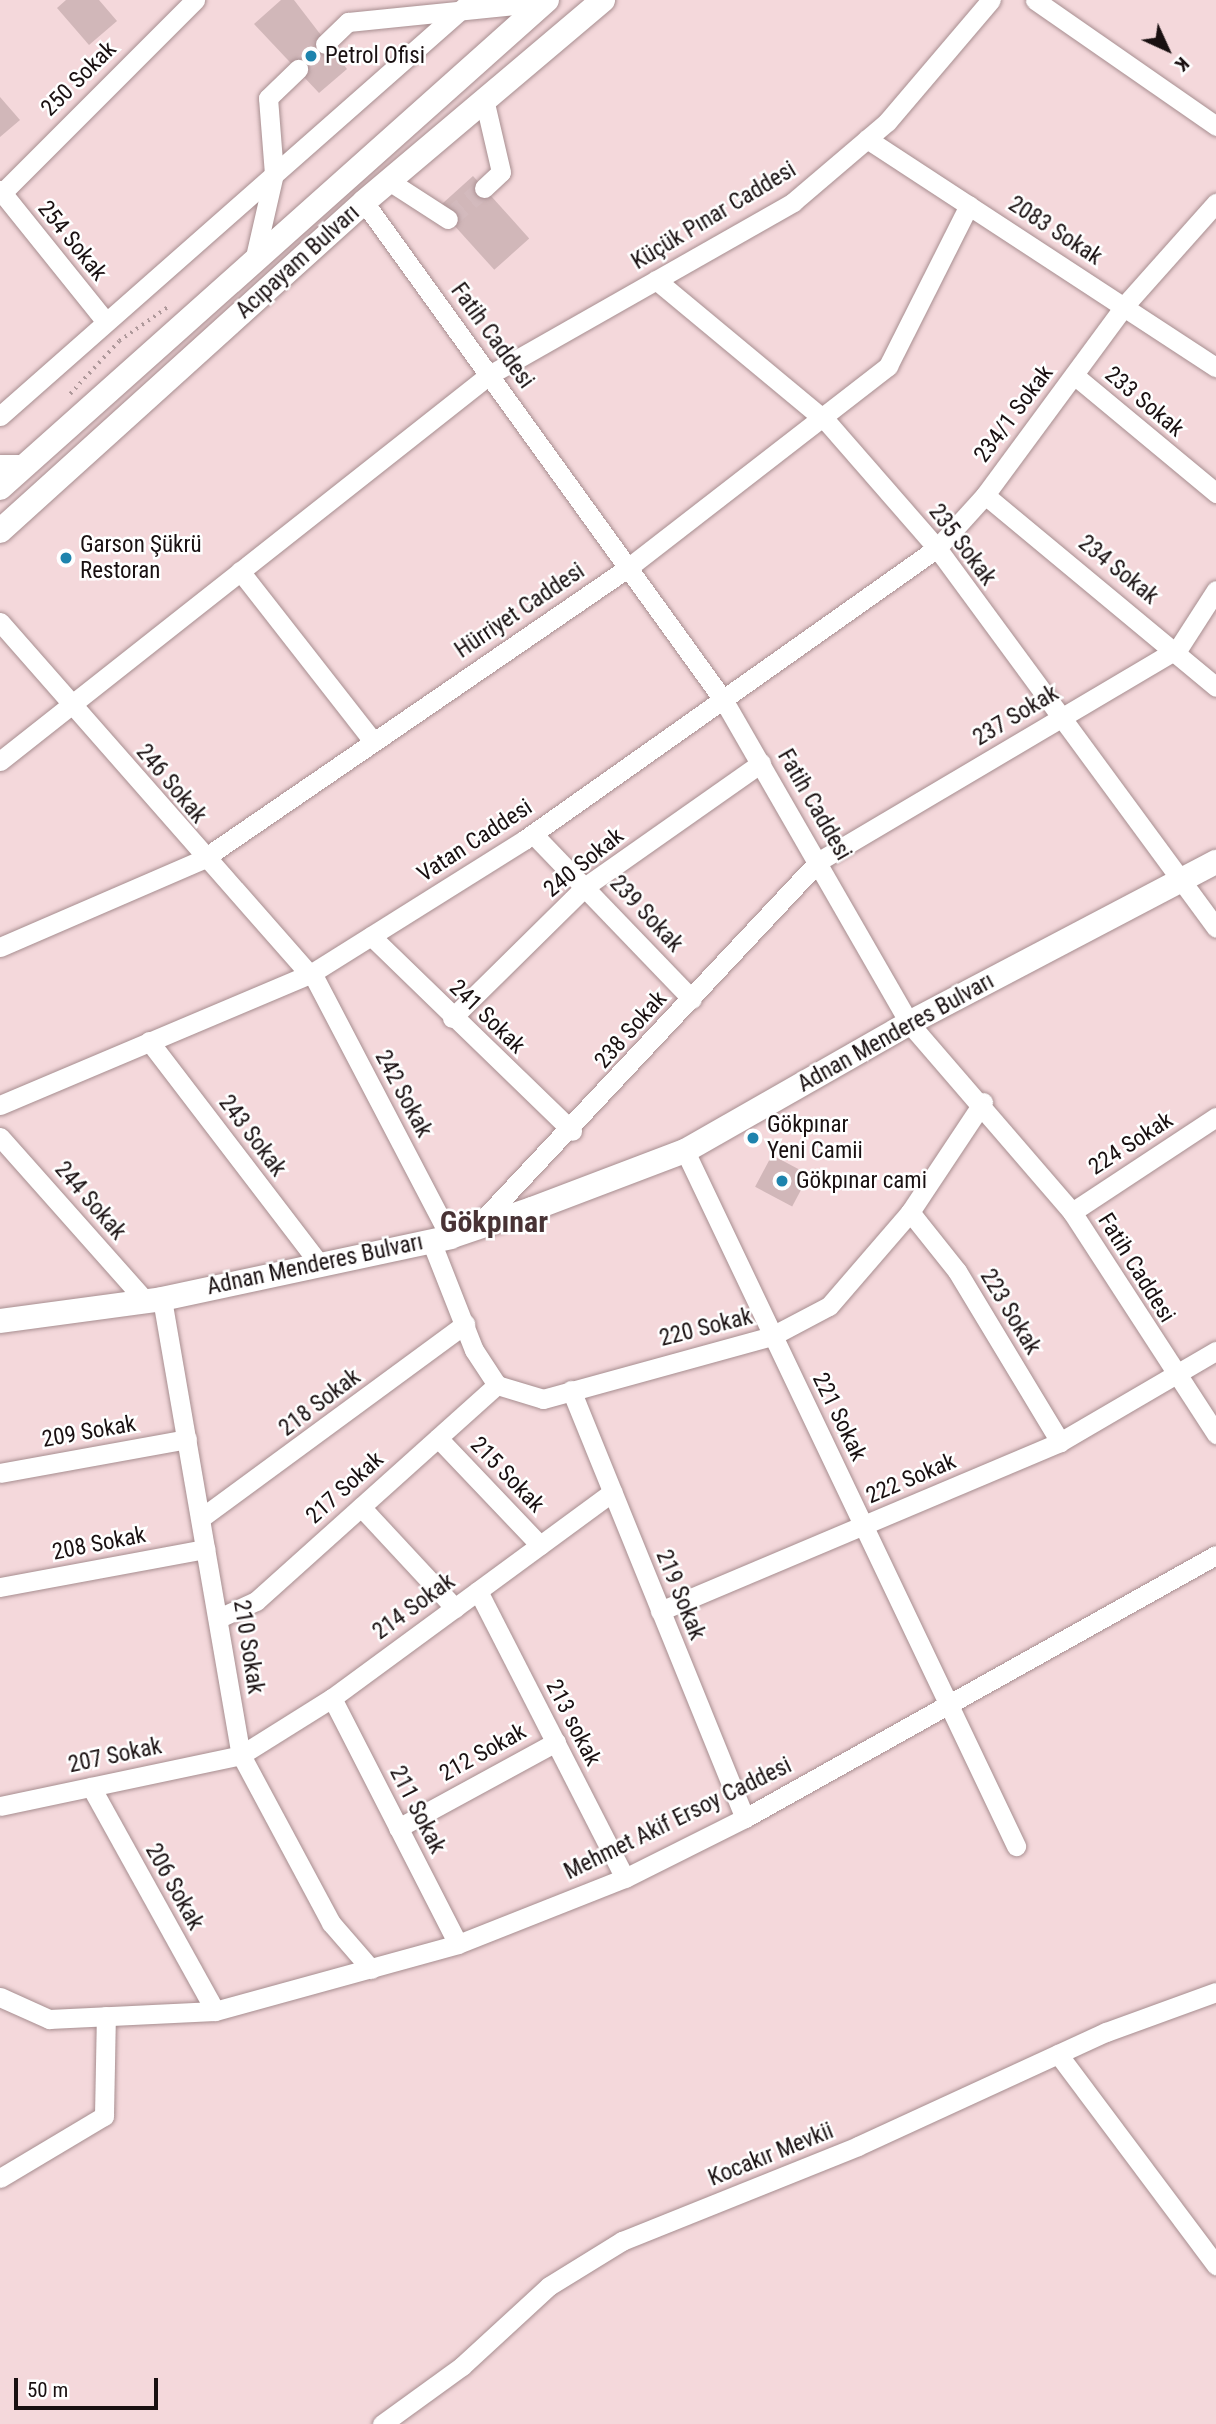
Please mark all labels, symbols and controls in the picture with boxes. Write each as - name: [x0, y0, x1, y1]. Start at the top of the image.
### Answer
- north arrow: [1132, 14, 1202, 84]
- street label: 250 Sokak: [36, 36, 122, 122]
- place label: Petrol Ofisi: [325, 42, 425, 70]
- marker: Petrol Ofisi: [303, 48, 319, 64]
- text: K: [1170, 52, 1194, 76]
- street label: Küçük Pınar Caddesi: [627, 156, 801, 276]
- street label: 2083 Sokak: [1003, 191, 1107, 271]
- street label: 254 Sokak: [32, 196, 112, 286]
- street label: Acıpayam Bulvarı: [231, 199, 365, 325]
- street label: Fatih Caddesi: [445, 278, 539, 394]
- street label: 234/1 Sokak: [969, 360, 1059, 468]
- street label: 233 Sokak: [1099, 361, 1189, 443]
- street label: 235 Sokak: [923, 499, 1001, 591]
- street label: 234 Sokak: [1073, 530, 1163, 610]
- place label: Garson Şükrü Restoran: [80, 531, 202, 585]
- marker: Garson Şükrü Restoran: [58, 550, 74, 566]
- street label: Hürriyet Caddesi: [450, 558, 590, 664]
- street label: 237 Sokak: [968, 680, 1064, 752]
- street label: 246 Sokak: [130, 739, 212, 829]
- street label: Fatih Caddesi: [771, 745, 857, 865]
- street label: Vatan Caddesi: [413, 794, 537, 888]
- street label: 240 Sokak: [539, 823, 629, 903]
- street label: 239 Sokak: [604, 870, 688, 958]
- street label: Adnan Menderes Bulvarı: [793, 968, 999, 1098]
- street label: 241 Sokak: [443, 974, 531, 1060]
- street label: 238 Sokak: [589, 986, 673, 1074]
- street label: 242 Sokak: [369, 1046, 437, 1142]
- street label: 243 Sokak: [213, 1090, 291, 1182]
- street label: 224 Sokak: [1084, 1107, 1178, 1181]
- place label: Gökpınar Yeni Camii: [767, 1111, 863, 1165]
- marker: Gökpınar Yeni Camii: [745, 1130, 761, 1146]
- street label: 244 Sokak: [49, 1156, 131, 1246]
- place label: Gökpınar cami: [796, 1167, 927, 1195]
- marker: Gökpınar cami: [774, 1173, 790, 1189]
- district label: Gökpınar: [440, 1204, 548, 1240]
- street label: Fatih Caddesi: [1092, 1208, 1180, 1328]
- street label: Adnan Menderes Bulvarı: [204, 1229, 426, 1301]
- street label: 223 Sokak: [974, 1264, 1046, 1360]
- street label: 220 Sokak: [657, 1303, 755, 1353]
- street label: 218 Sokak: [274, 1364, 366, 1442]
- street label: 221 Sokak: [806, 1368, 872, 1466]
- street label: 209 Sokak: [40, 1410, 138, 1454]
- street label: 215 Sokak: [464, 1431, 550, 1519]
- street label: 217 Sokak: [301, 1446, 389, 1530]
- street label: 222 Sokak: [862, 1448, 960, 1510]
- street label: 208 Sokak: [50, 1521, 148, 1567]
- street label: 219 Sokak: [649, 1546, 711, 1644]
- street label: 214 Sokak: [368, 1568, 460, 1646]
- street label: 210 Sokak: [227, 1598, 269, 1696]
- street label: 213 sokak: [540, 1675, 606, 1771]
- street label: 212 Sokak: [435, 1718, 531, 1788]
- street label: 207 Sokak: [66, 1733, 164, 1779]
- street label: Mehmet Akif Ersoy Caddesi: [560, 1752, 796, 1886]
- street label: 211 Sokak: [383, 1762, 451, 1858]
- street label: 206 Sokak: [139, 1839, 209, 1935]
- street label: Kocakır Mevkii: [705, 2117, 837, 2193]
- scale bar: [18, 2364, 161, 2408]
- text: 50 m: [27, 2378, 68, 2402]

